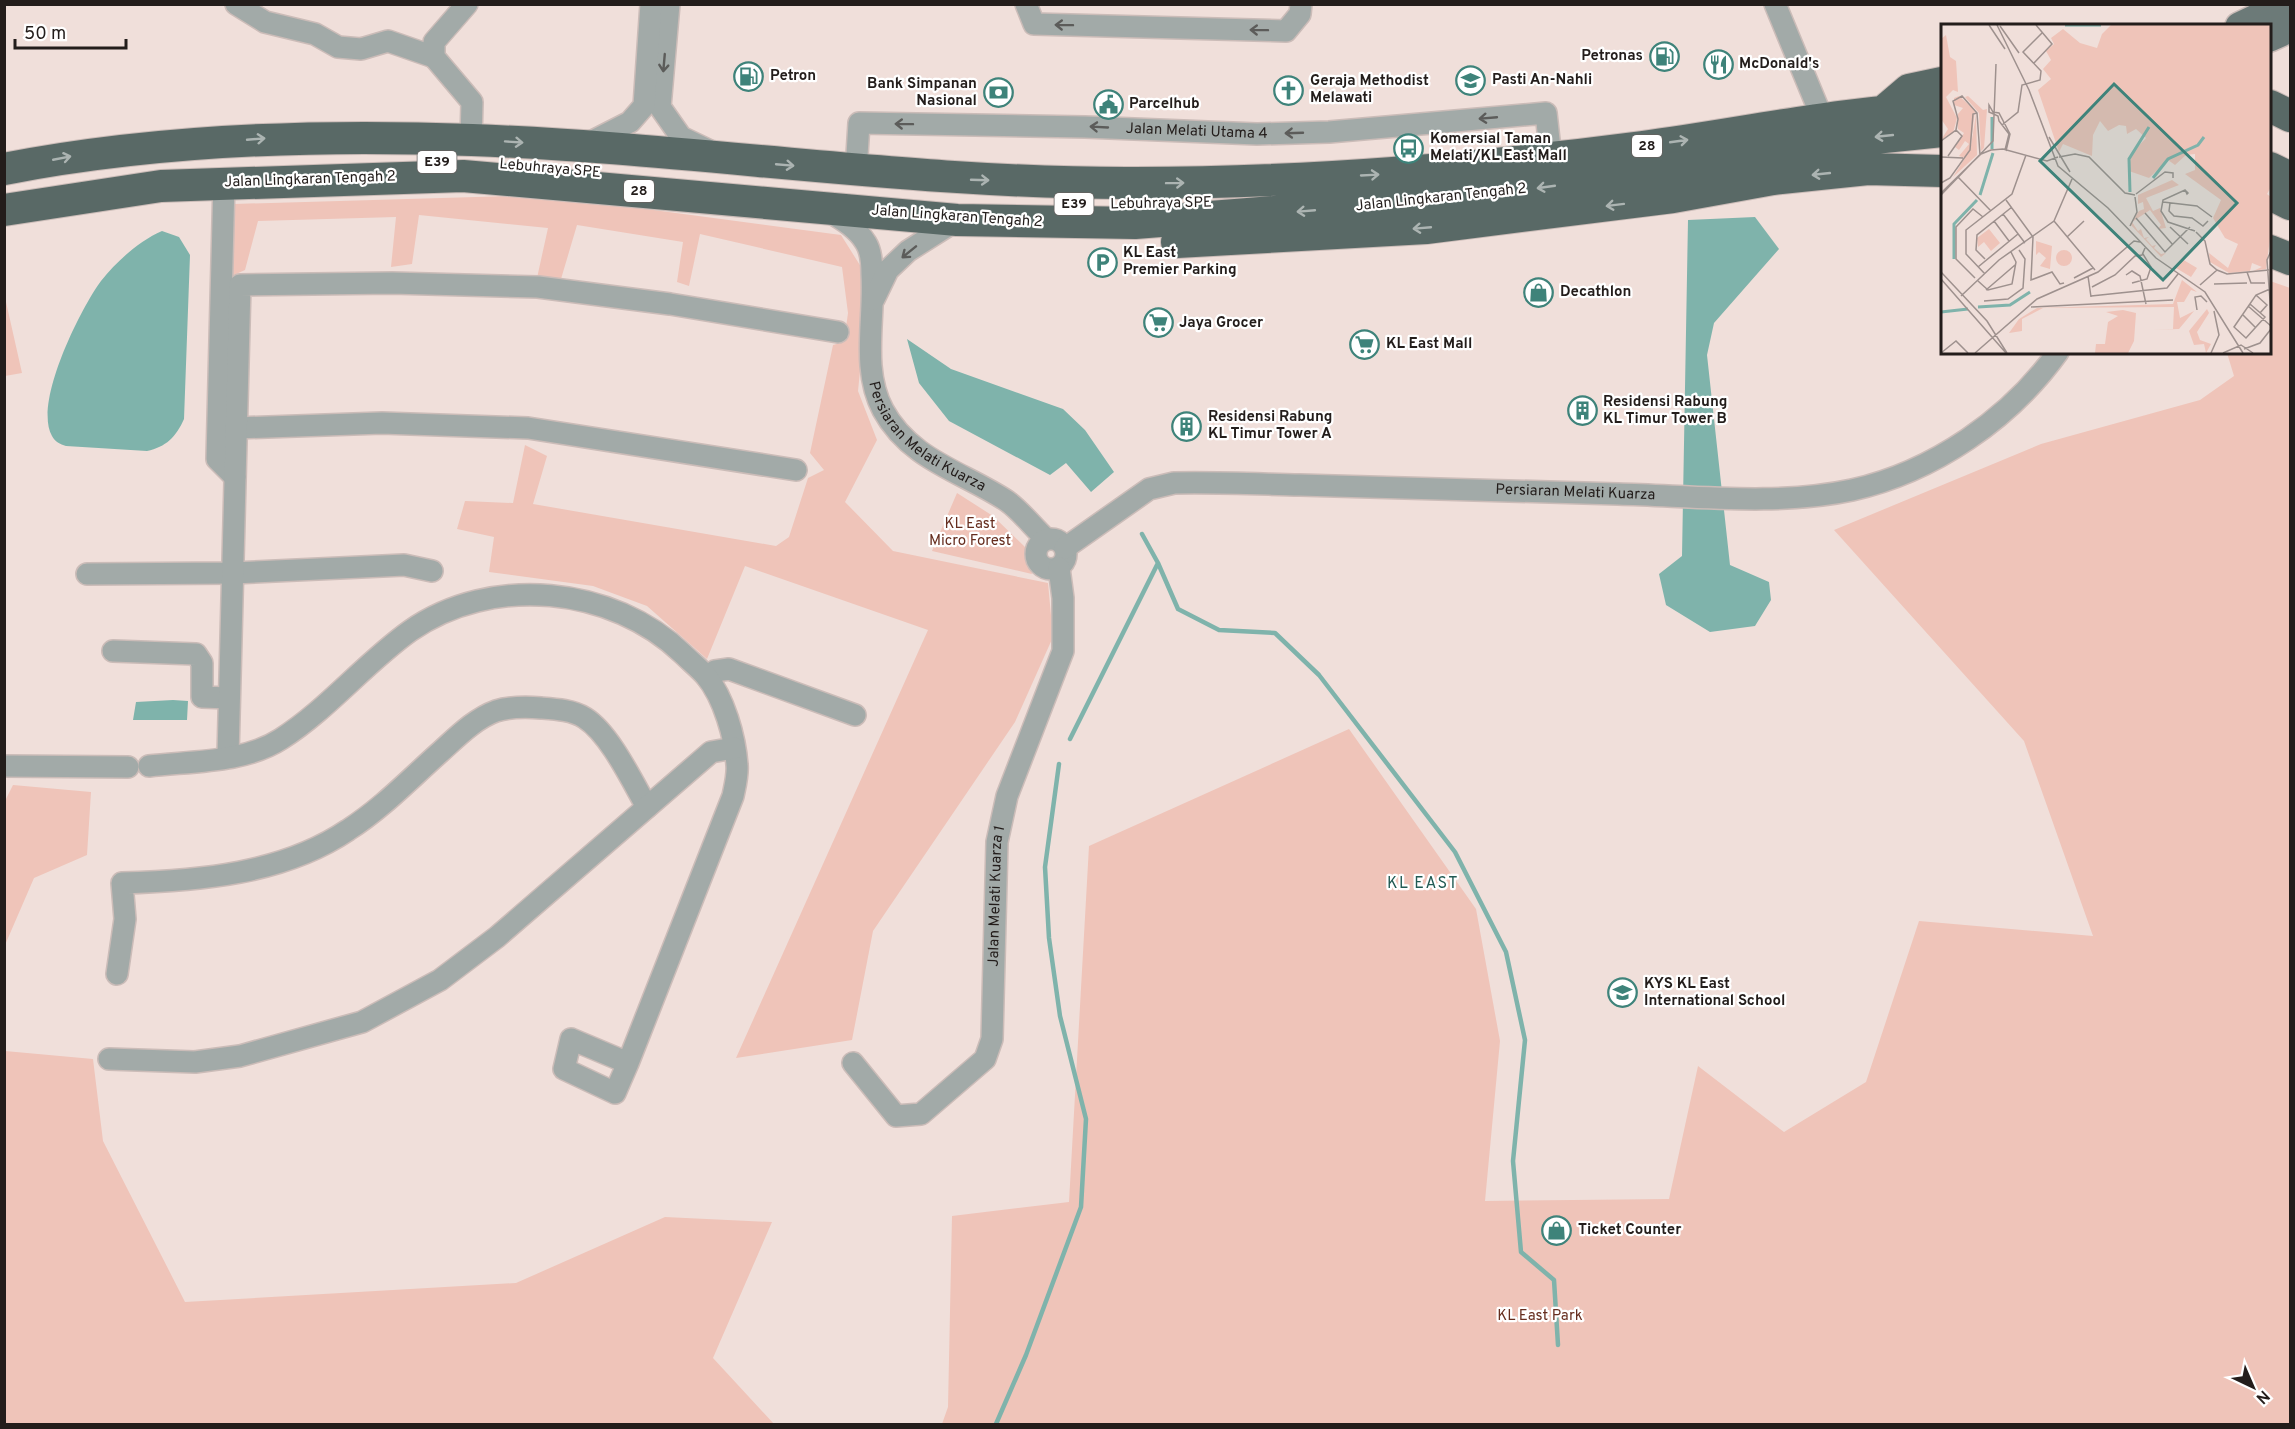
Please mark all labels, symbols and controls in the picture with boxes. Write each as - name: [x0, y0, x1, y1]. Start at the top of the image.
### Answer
- scale bar: [15, 12, 126, 50]
- one-way arrow: [1055, 19, 1075, 31]
- text: 50 m: [24, 23, 66, 46]
- one-way arrow: [1250, 24, 1270, 36]
- inset map: [1941, 24, 2271, 354]
- fuel station icon: Petronas: [1648, 40, 1680, 72]
- place label: Petronas: [1581, 47, 1643, 66]
- restaurant icon: McDonald's: [1702, 48, 1734, 80]
- one-way arrow: [658, 52, 669, 72]
- place label: McDonald's: [1739, 55, 1819, 74]
- fuel station icon: Petron: [733, 60, 765, 92]
- school or university icon: Pasti An-Nahli: [1455, 64, 1487, 96]
- place label: Petron: [770, 67, 816, 86]
- place label: Pasti An-Nahli: [1492, 71, 1592, 90]
- place label: Geraja Methodist Melawati: [1310, 72, 1429, 108]
- church icon: Geraja Methodist Melawati: [1273, 74, 1305, 106]
- place label: Bank Simpanan Nasional: [867, 75, 977, 111]
- bank icon: Bank Simpanan Nasional: [982, 77, 1014, 109]
- public building icon: Parcelhub: [1092, 88, 1124, 120]
- place label: Parcelhub: [1129, 95, 1200, 114]
- one-way arrow: [1479, 113, 1498, 124]
- one-way arrow: [894, 118, 914, 130]
- street label: Jalan Melati Utama 4: [1125, 119, 1268, 144]
- one-way arrow: [1089, 122, 1109, 133]
- one-way arrow: [1284, 128, 1304, 139]
- place label: Komersial Taman Melati/KL East Mall: [1430, 130, 1567, 166]
- one-way arrow: [1875, 131, 1895, 142]
- bus stop icon: Komersial Taman Melati/KL East Mall: [1393, 132, 1425, 164]
- one-way arrow: [245, 133, 265, 144]
- road number: 28: [1632, 135, 1662, 157]
- one-way arrow: [1669, 136, 1689, 147]
- one-way arrow: [503, 137, 523, 148]
- road number: E39: [418, 151, 456, 173]
- one-way arrow: [52, 152, 71, 163]
- street label: Lebuhraya SPE: [498, 155, 602, 183]
- one-way arrow: [775, 160, 795, 171]
- street label: Jalan Lingkaran Tengah 2: [224, 168, 396, 192]
- one-way arrow: [1812, 169, 1832, 180]
- one-way arrow: [1359, 170, 1379, 181]
- one-way arrow: [969, 174, 989, 185]
- one-way arrow: [1164, 177, 1184, 189]
- road number: 28: [624, 180, 654, 202]
- street label: Jalan Lingkaran Tengah 2: [1355, 180, 1527, 216]
- one-way arrow: [1537, 182, 1557, 193]
- road number: E39: [1054, 193, 1094, 215]
- street label: Lebuhraya SPE: [1110, 194, 1212, 214]
- one-way arrow: [1606, 199, 1626, 210]
- street label: Jalan Lingkaran Tengah 2: [871, 202, 1043, 232]
- one-way arrow: [1296, 206, 1316, 217]
- one-way arrow: [1412, 223, 1432, 234]
- place label: KL East Premier Parking: [1123, 244, 1237, 280]
- one-way arrow: [901, 245, 917, 258]
- parking icon: KL East Premier Parking: [1086, 246, 1118, 278]
- shop icon: Decathlon: [1523, 276, 1555, 308]
- place label: Decathlon: [1560, 283, 1631, 302]
- supermarket icon: Jaya Grocer: [1142, 307, 1174, 339]
- place label: Jaya Grocer: [1179, 314, 1264, 333]
- supermarket icon: KL East Mall: [1349, 328, 1381, 360]
- place label: KL East Mall: [1386, 335, 1472, 354]
- street label: Persiaran Melati Kuarza: [864, 379, 989, 496]
- place label: Residensi Rabung KL Timur Tower B: [1603, 393, 1728, 429]
- building icon: Residensi Rabung KL Timur Tower B: [1566, 395, 1598, 427]
- place label: Residensi Rabung KL Timur Tower A: [1208, 408, 1333, 444]
- building icon: Residensi Rabung KL Timur Tower A: [1171, 410, 1203, 442]
- street label: Persiaran Melati Kuarza: [1495, 480, 1656, 505]
- park label: KL East Micro Forest: [929, 515, 1011, 551]
- street label: Jalan Melati Kuarza 1: [984, 824, 1010, 967]
- district label: KL EAST: [1387, 874, 1459, 894]
- place label: KYS KL East International School: [1644, 975, 1785, 1011]
- school or university icon: KYS KL East International School: [1607, 977, 1639, 1009]
- shop icon: Ticket Counter: [1541, 1214, 1573, 1246]
- place label: Ticket Counter: [1578, 1221, 1682, 1240]
- park label: KL East Park: [1497, 1307, 1583, 1326]
- north arrow: [2223, 1357, 2283, 1417]
- text: N: [2251, 1385, 2273, 1408]

